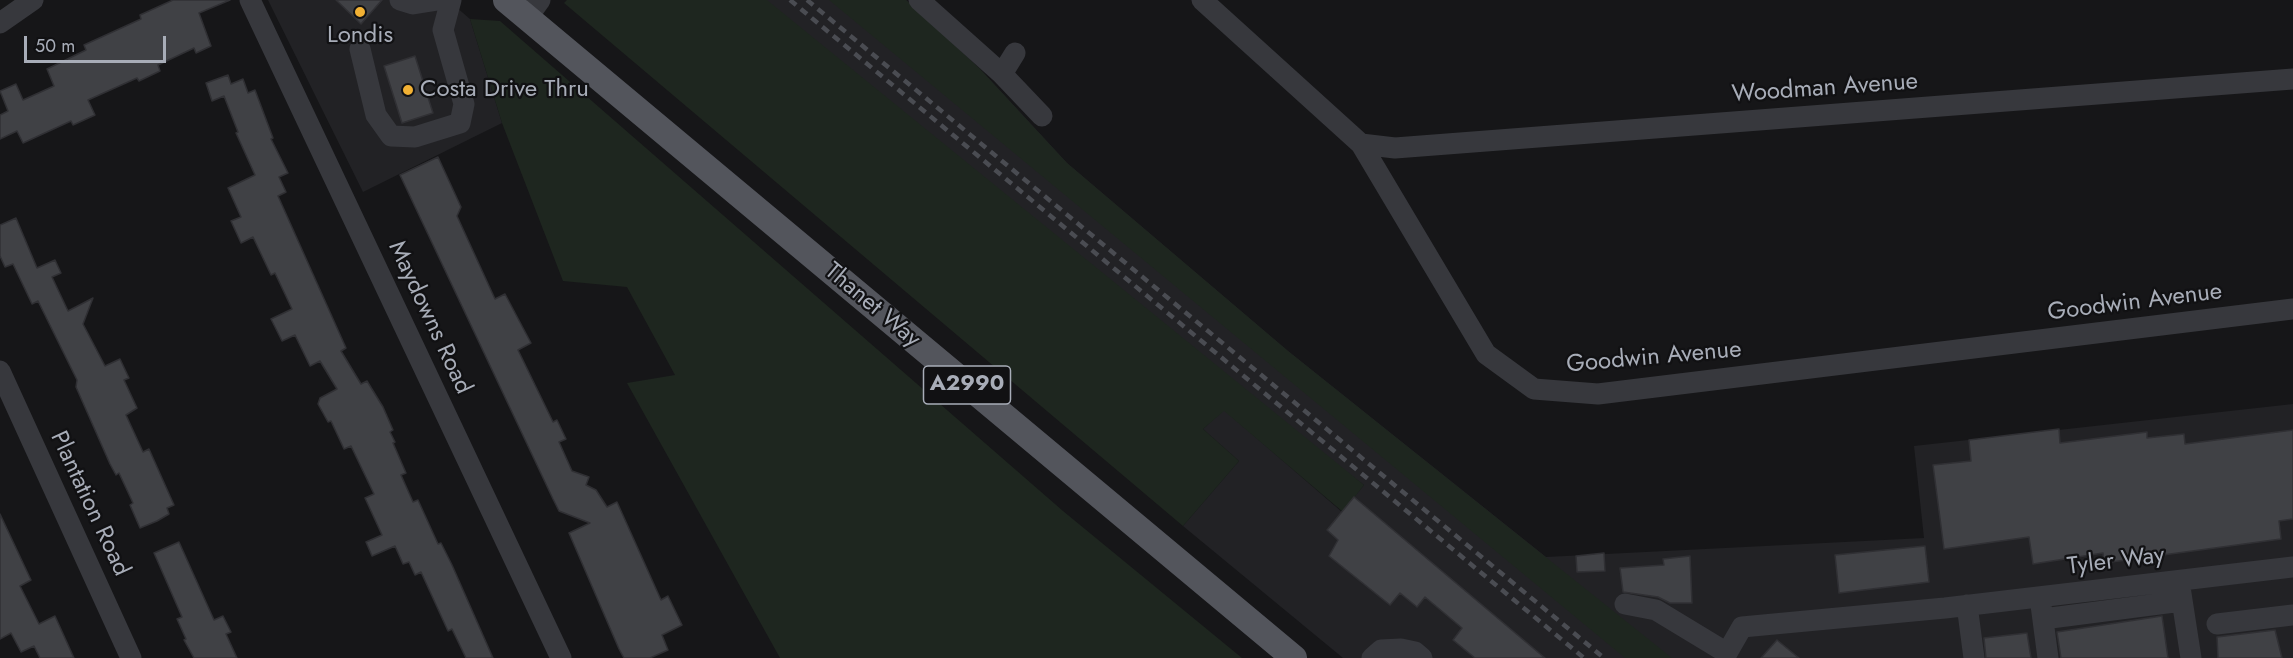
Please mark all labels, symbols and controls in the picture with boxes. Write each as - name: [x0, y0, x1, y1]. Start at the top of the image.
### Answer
- marker: Londis: [353, 5, 367, 19]
- place label: Londis: [327, 22, 393, 50]
- scale bar: [27, 24, 170, 62]
- text: 50 m: [35, 33, 75, 59]
- street label: Woodman Avenue: [1731, 68, 1919, 110]
- place label: Costa Drive Thru: [420, 76, 589, 104]
- marker: Costa Drive Thru: [401, 83, 415, 97]
- street label: Maydowns Road: [381, 237, 477, 399]
- street label: Thanet Way: [818, 258, 926, 354]
- street label: Goodwin Avenue: [2046, 278, 2224, 328]
- street label: Goodwin Avenue: [1565, 336, 1743, 380]
- road number: A2990: [924, 366, 1010, 404]
- street label: Plantation Road: [43, 427, 135, 581]
- street label: Tyler Way: [2066, 542, 2166, 582]

